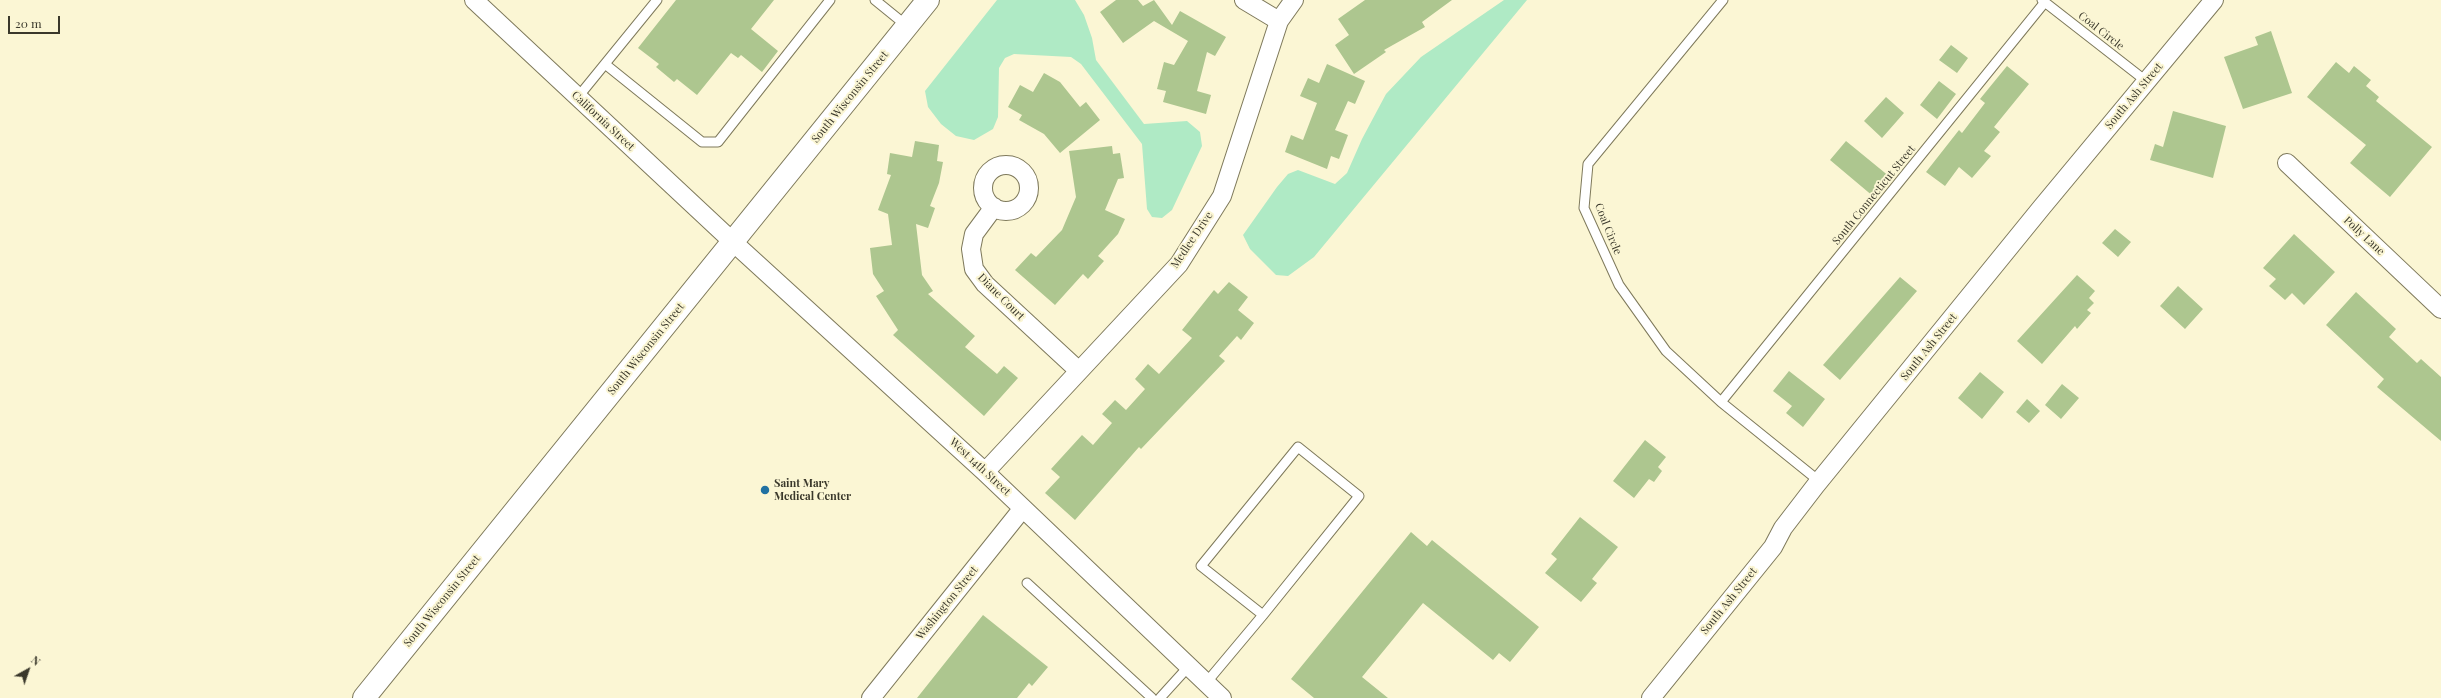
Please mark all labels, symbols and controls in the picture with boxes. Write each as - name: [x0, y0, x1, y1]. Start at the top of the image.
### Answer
- scale bar: [10, 8, 62, 34]
- street label: Coal Circle: [2076, 9, 2126, 53]
- text: 20 m: [15, 15, 42, 31]
- street label: South Wisconsin Street: [809, 48, 891, 146]
- street label: South Ash Street: [2103, 60, 2165, 132]
- street label: California Street: [569, 88, 637, 154]
- street label: South Connecticut Street: [1830, 143, 1918, 247]
- street label: Coal Circle: [1592, 201, 1624, 257]
- street label: Medlee Drive: [1168, 209, 1216, 271]
- street label: Polly Lane: [2341, 214, 2387, 258]
- street label: Diane Court: [975, 271, 1027, 323]
- street label: South Wisconsin Street: [605, 300, 687, 398]
- street label: South Ash Street: [1898, 311, 1960, 383]
- street label: West 14th Street: [947, 435, 1013, 499]
- place label: Saint Mary Medical Center: [774, 477, 851, 503]
- marker: Saint Mary Medical Center: [759, 484, 771, 496]
- street label: South Wisconsin Street: [401, 552, 483, 650]
- street label: Washington Street: [913, 564, 981, 642]
- street label: South Ash Street: [1698, 565, 1760, 637]
- north arrow: [8, 650, 48, 690]
- text: N: [28, 652, 44, 669]

